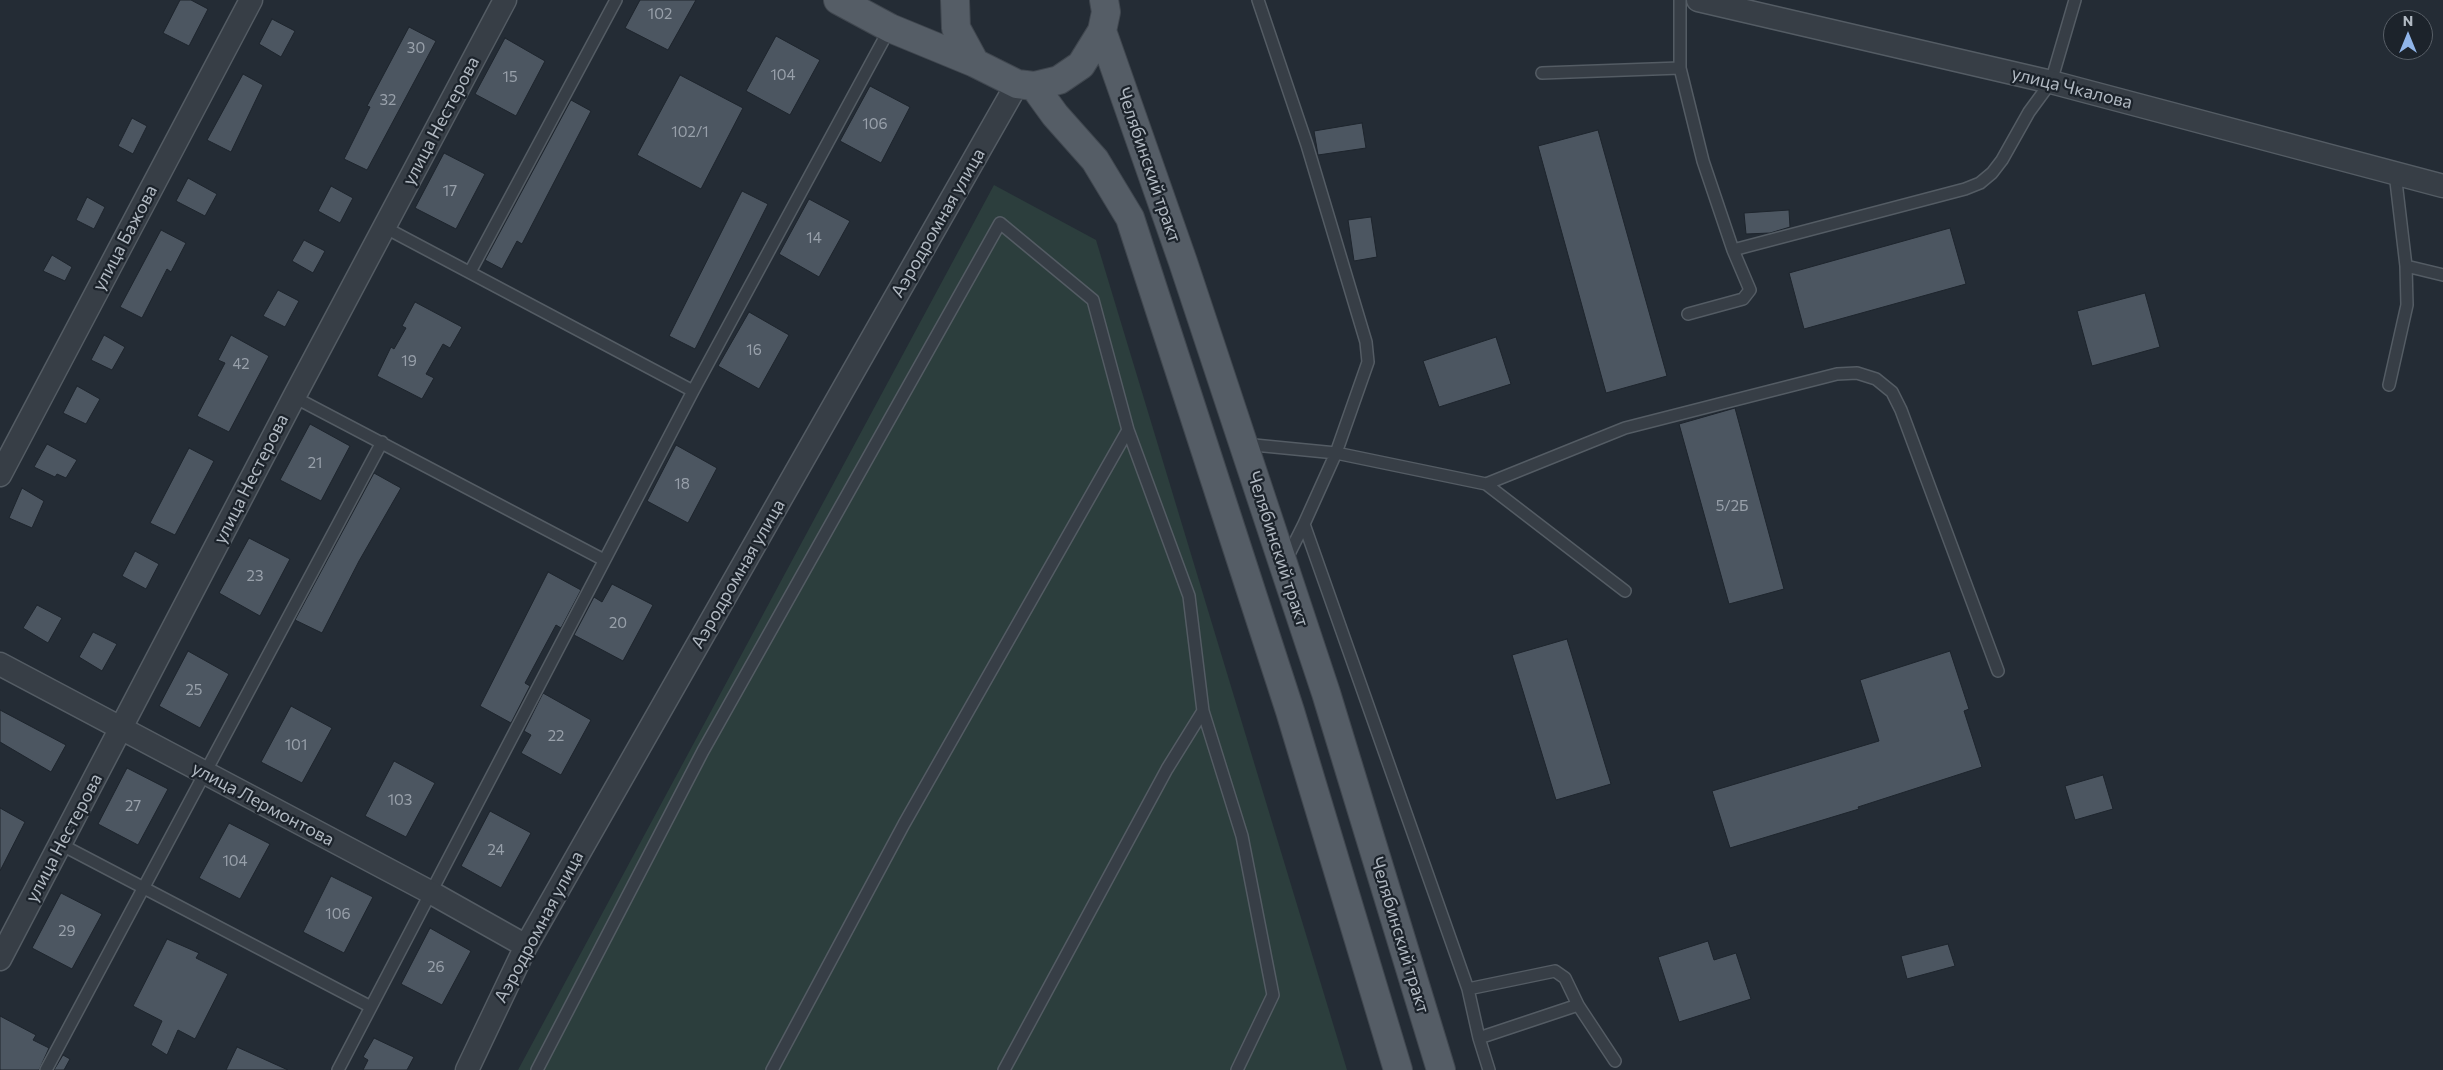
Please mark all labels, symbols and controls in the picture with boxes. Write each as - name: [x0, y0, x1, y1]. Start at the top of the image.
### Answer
- house number: 102: [648, 5, 672, 23]
- north arrow: [2383, 10, 2433, 60]
- text: N: [2403, 12, 2413, 29]
- house number: 30: [407, 39, 425, 57]
- street label: улица Нестерова: [398, 53, 484, 189]
- street label: улица Чкалова: [2009, 63, 2135, 113]
- house number: 104: [770, 66, 796, 84]
- house number: 15: [502, 68, 518, 86]
- street label: Челябинский тракт: [1112, 85, 1186, 245]
- house number: 32: [380, 91, 396, 109]
- house number: 106: [862, 115, 888, 133]
- house number: 102/1: [671, 123, 709, 141]
- street label: Аэродромная улица: [886, 144, 990, 302]
- street label: улица Бажова: [88, 181, 162, 295]
- house number: 17: [443, 182, 457, 200]
- house number: 14: [806, 229, 822, 247]
- house number: 16: [746, 341, 762, 359]
- house number: 19: [401, 352, 417, 370]
- house number: 42: [232, 355, 250, 373]
- street label: улица Нестерова: [209, 411, 293, 547]
- house number: 21: [308, 454, 322, 472]
- street label: Челябинский тракт: [1243, 469, 1313, 629]
- house number: 18: [674, 475, 690, 493]
- street label: Аэродромная улица: [686, 495, 790, 653]
- house number: 5/2Б: [1716, 497, 1748, 515]
- house number: 23: [247, 567, 263, 585]
- house number: 20: [609, 614, 627, 632]
- house number: 25: [186, 681, 202, 699]
- house number: 22: [548, 727, 564, 745]
- house number: 101: [285, 736, 307, 754]
- street label: улица Лермонтова: [188, 757, 338, 851]
- street label: улица Нестерова: [21, 770, 107, 906]
- house number: 103: [388, 791, 412, 809]
- house number: 27: [125, 797, 141, 815]
- house number: 24: [487, 841, 505, 859]
- street label: Аэродромная улица: [490, 847, 588, 1007]
- house number: 104: [222, 852, 248, 870]
- street label: Челябинский тракт: [1366, 854, 1434, 1016]
- house number: 106: [325, 905, 351, 923]
- house number: 29: [58, 922, 76, 940]
- house number: 26: [427, 958, 445, 976]

